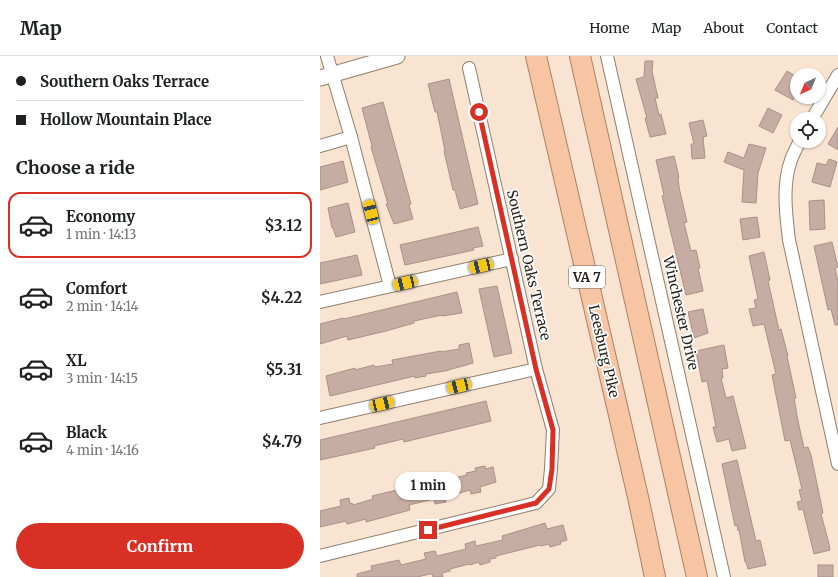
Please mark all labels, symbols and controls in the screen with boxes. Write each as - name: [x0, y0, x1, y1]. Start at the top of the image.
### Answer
- text: Map: [20, 16, 62, 40]
- text: Home: [589, 19, 630, 37]
- text: Map: [652, 19, 681, 37]
- text: About: [703, 19, 744, 37]
- text: Contact: [766, 19, 818, 37]
- north arrow: [790, 68, 826, 104]
- map controls: [790, 68, 826, 148]
- text: Southern Oaks Terrace: [40, 72, 209, 91]
- route start: [470, 103, 488, 121]
- text: Hollow Mountain Place: [40, 110, 212, 129]
- button: locate: [790, 112, 826, 148]
- text: Choose a ride: [16, 156, 135, 179]
- street label: Southern Oaks Terrace: [503, 188, 555, 342]
- car: [362, 199, 380, 225]
- icon: car: [18, 207, 54, 243]
- text: Economy: [66, 207, 135, 226]
- text: $3.12: [265, 216, 302, 235]
- text: 1 min · 14:13: [66, 226, 136, 243]
- street label: Winchester Drive: [659, 253, 703, 372]
- car: [468, 257, 494, 275]
- road number: VA 7: [569, 266, 605, 288]
- car: [392, 274, 418, 292]
- icon: car: [18, 279, 54, 315]
- text: Comfort: [66, 279, 127, 298]
- text: $4.22: [261, 288, 302, 307]
- text: 2 min · 14:14: [66, 298, 139, 315]
- street label: Leesburg Pike: [585, 303, 623, 399]
- icon: car: [18, 351, 54, 387]
- text: XL: [66, 351, 87, 370]
- text: $5.31: [265, 360, 302, 379]
- text: 3 min · 14:15: [66, 370, 138, 387]
- car: [446, 377, 472, 395]
- car: [369, 395, 395, 413]
- icon: car: [18, 423, 54, 459]
- text: Black: [66, 423, 107, 442]
- text: $4.79: [262, 432, 302, 451]
- text: 4 min · 14:16: [66, 442, 139, 459]
- callout: 1 min: [395, 472, 461, 500]
- text: 1 min: [410, 477, 446, 494]
- route end: [419, 521, 437, 539]
- button: Confirm: [16, 523, 304, 569]

